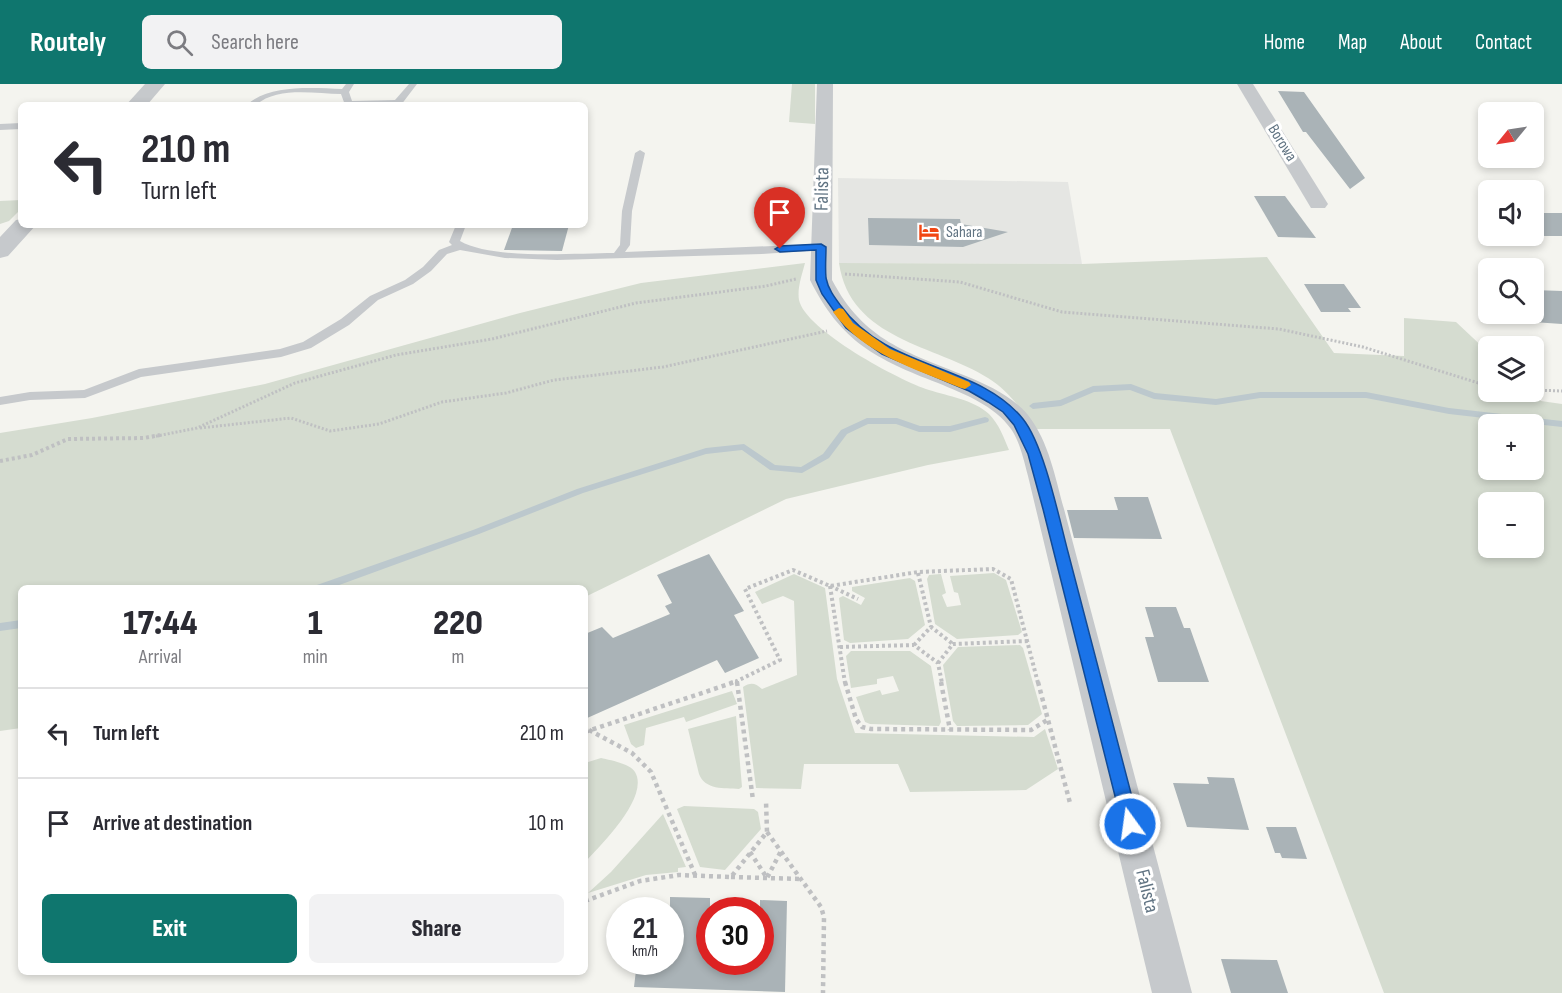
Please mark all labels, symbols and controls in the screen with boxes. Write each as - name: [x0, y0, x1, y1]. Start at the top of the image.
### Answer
- search box: [142, 15, 562, 69]
- text: Routely: [30, 26, 106, 59]
- icon: search: [163, 26, 196, 59]
- text: Search here: [211, 29, 299, 56]
- text: Home: [1264, 30, 1305, 55]
- text: Map: [1338, 30, 1367, 55]
- text: About: [1400, 30, 1442, 55]
- text: Contact: [1475, 30, 1532, 55]
- north arrow: [1478, 102, 1544, 168]
- map controls: [1478, 102, 1544, 558]
- street label: Borowa: [1263, 121, 1301, 165]
- text: 210 m: [141, 124, 230, 175]
- icon: left: [42, 126, 120, 204]
- street label: Falista: [810, 167, 834, 211]
- text: Turn left: [141, 175, 217, 207]
- button: sound: [1478, 180, 1544, 246]
- pin: [754, 187, 805, 249]
- icon: arrive: [763, 196, 796, 229]
- hotel icon: Sahara: [917, 220, 941, 244]
- place label: Sahara: [946, 223, 983, 242]
- button: search: [1478, 258, 1544, 324]
- button: layers: [1478, 336, 1544, 402]
- button: +: [1478, 414, 1544, 480]
- button: −: [1478, 492, 1544, 558]
- text: 17:44: [123, 602, 198, 645]
- text: 1: [308, 602, 323, 645]
- text: 220: [433, 602, 483, 645]
- text: Arrival: [139, 645, 182, 669]
- text: min: [303, 645, 328, 669]
- text: m: [451, 645, 464, 669]
- icon: left: [42, 717, 75, 750]
- text: Turn left: [93, 720, 159, 747]
- text: 210 m: [520, 720, 564, 747]
- position arrow: [1098, 792, 1162, 856]
- icon: arrive: [42, 807, 75, 840]
- text: Arrive at destination: [93, 810, 252, 837]
- text: 10 m: [529, 810, 564, 837]
- street label: Falista: [1130, 867, 1164, 915]
- button: Exit: [42, 894, 297, 963]
- button: Share: [309, 894, 564, 963]
- speed limit sign: 30: [696, 897, 774, 975]
- text: 21: [633, 911, 657, 947]
- text: km/h: [632, 942, 658, 961]

